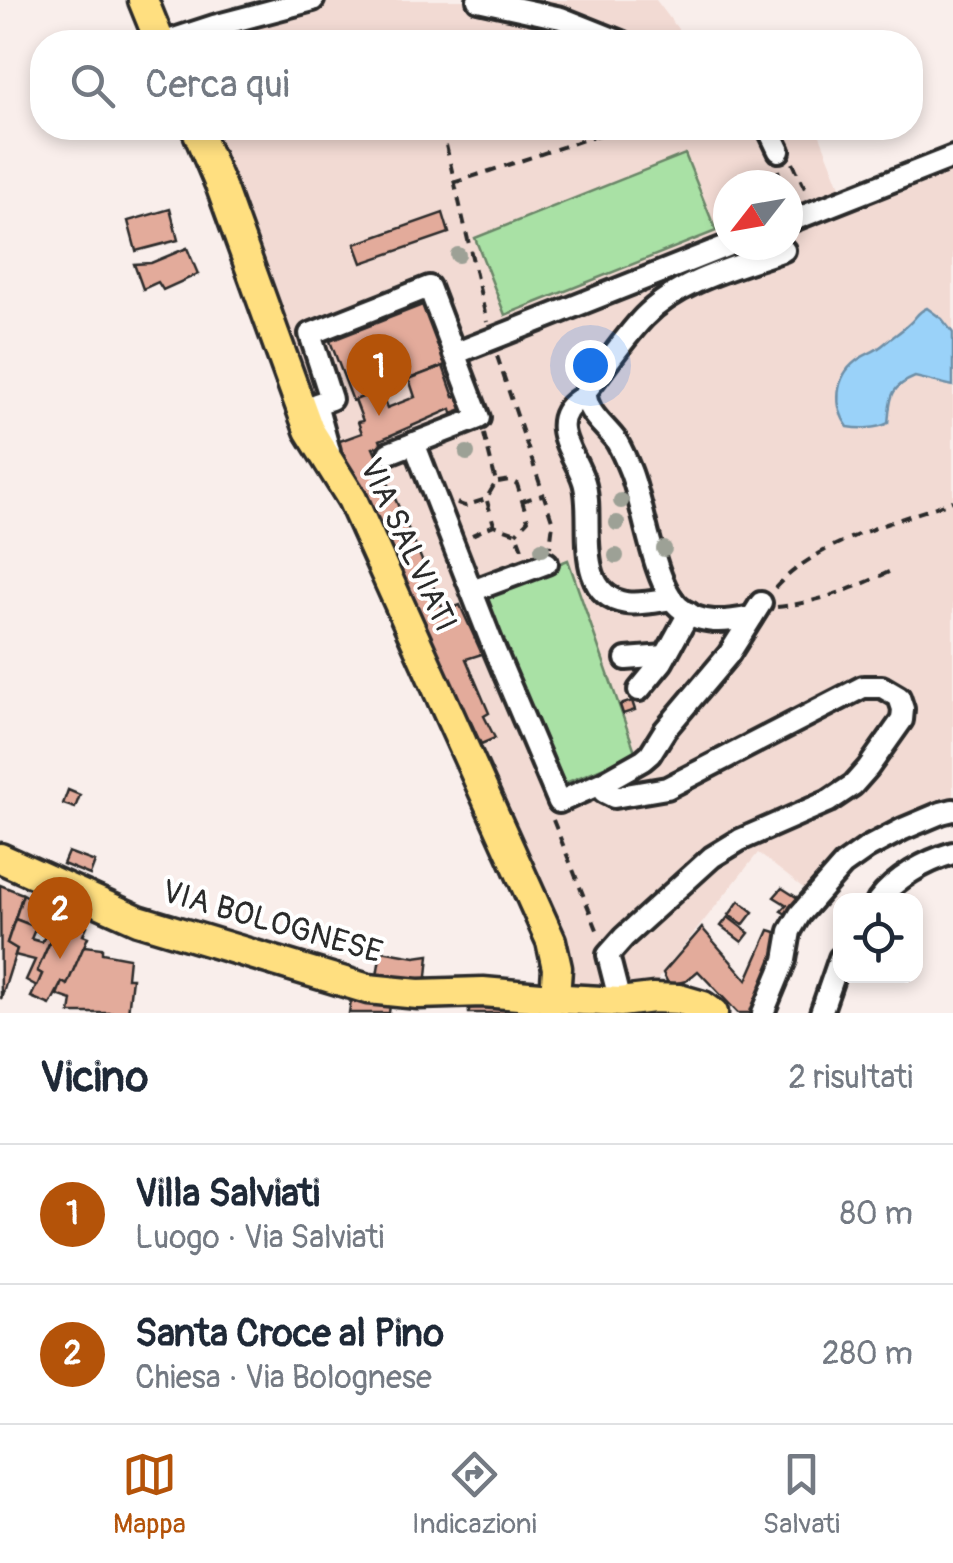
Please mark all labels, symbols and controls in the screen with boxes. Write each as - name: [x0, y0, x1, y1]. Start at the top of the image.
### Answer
- search box: [30, 30, 923, 140]
- icon: search: [65, 58, 120, 113]
- text: Cerca qui: [145, 61, 290, 109]
- north arrow: [713, 170, 803, 260]
- pin: 1: [346, 334, 412, 416]
- your location: [565, 340, 616, 391]
- street label: VIA SALVIATI: [350, 452, 466, 638]
- street label: VIA BOLOGNESE: [157, 871, 387, 973]
- pin: 2: [28, 876, 92, 959]
- map controls: [833, 893, 923, 983]
- button: locate: [833, 893, 923, 983]
- text: Vicino: [40, 1052, 148, 1104]
- text: 2 risultati: [788, 1058, 913, 1098]
- text: Villa Salviati: [135, 1170, 320, 1218]
- text: 1: [66, 1194, 79, 1234]
- text: 80 m: [840, 1194, 913, 1234]
- text: Luogo · Via Salviati: [135, 1218, 384, 1258]
- text: Santa Croce al Pino: [135, 1310, 444, 1358]
- text: 2: [64, 1334, 81, 1374]
- text: 280 m: [822, 1334, 913, 1374]
- text: Chiesa · Via Bolognese: [135, 1358, 432, 1398]
- tab: Mappa: [113, 1447, 186, 1542]
- tab: Indicazioni: [412, 1447, 537, 1542]
- tab: Salvati: [763, 1447, 840, 1542]

